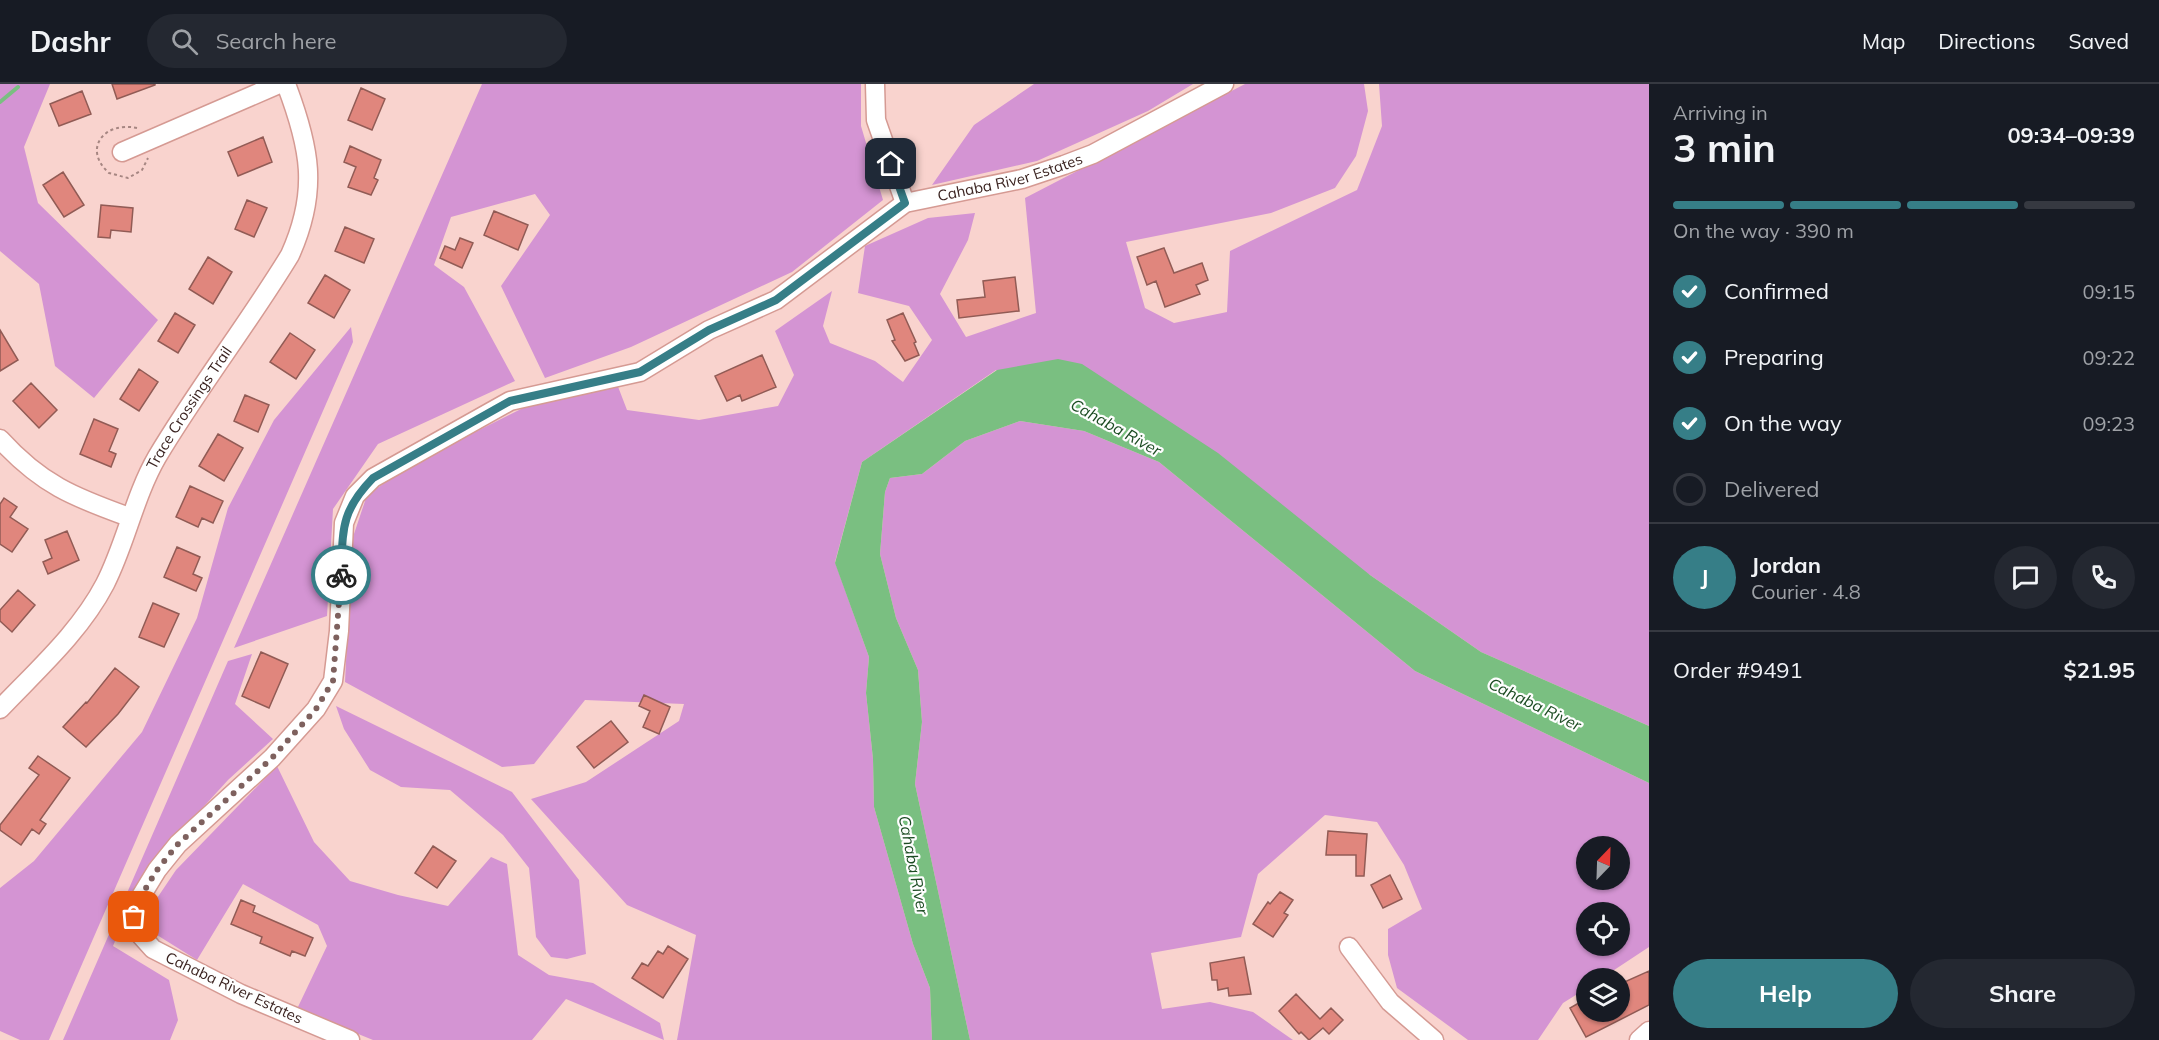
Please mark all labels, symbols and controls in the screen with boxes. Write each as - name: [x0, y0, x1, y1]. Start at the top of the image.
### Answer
- search box: [147, 14, 567, 68]
- text: Dashr: [30, 24, 111, 59]
- icon: search: [168, 25, 201, 58]
- text: Search here: [216, 27, 337, 55]
- text: Map: [1862, 28, 1905, 54]
- text: Directions: [1938, 28, 2035, 54]
- text: Saved: [2068, 28, 2129, 54]
- text: Arriving in: [1673, 100, 1768, 125]
- text: 09:34–09:39: [2007, 121, 2135, 149]
- text: 3 min: [1673, 123, 1776, 172]
- pin: [865, 138, 916, 189]
- icon: home: [874, 147, 907, 180]
- street label: Cahaba River Estates: [936, 149, 1085, 205]
- text: On the way · 390 m: [1673, 218, 1854, 243]
- icon: check: [1673, 275, 1706, 308]
- text: Confirmed: [1724, 277, 1829, 305]
- text: 09:15: [2082, 279, 2135, 304]
- icon: check: [1673, 341, 1706, 374]
- street label: Trace Crossings Trail: [142, 342, 236, 472]
- text: Preparing: [1724, 343, 1824, 371]
- text: 09:22: [2082, 345, 2135, 370]
- water label: Cahaba River: [1067, 394, 1166, 461]
- icon: check: [1673, 407, 1706, 440]
- text: On the way: [1724, 409, 1842, 437]
- text: 09:23: [2082, 411, 2135, 436]
- text: Delivered: [1724, 475, 1819, 503]
- courier: [311, 545, 371, 605]
- button: chat: [1994, 546, 2057, 609]
- button: phone: [2072, 546, 2135, 609]
- text: Jordan: [1751, 551, 1821, 579]
- icon: bike: [325, 559, 358, 592]
- text: J: [1701, 563, 1708, 591]
- text: Courier · 4.8: [1751, 579, 1861, 604]
- text: Order #9491: [1673, 656, 1803, 684]
- text: $21.95: [2064, 656, 2135, 684]
- water label: Cahaba River: [1485, 673, 1586, 736]
- water label: Cahaba River: [895, 814, 934, 917]
- north arrow: [1576, 836, 1630, 890]
- map controls: [1576, 836, 1630, 1022]
- pin: [108, 891, 159, 942]
- icon: bag: [117, 900, 150, 933]
- button: locate: [1576, 902, 1630, 956]
- street label: Cahaba River Estates: [163, 947, 306, 1028]
- button: Help: [1673, 959, 1898, 1028]
- button: Share: [1910, 959, 2135, 1028]
- button: layers: [1576, 968, 1630, 1022]

